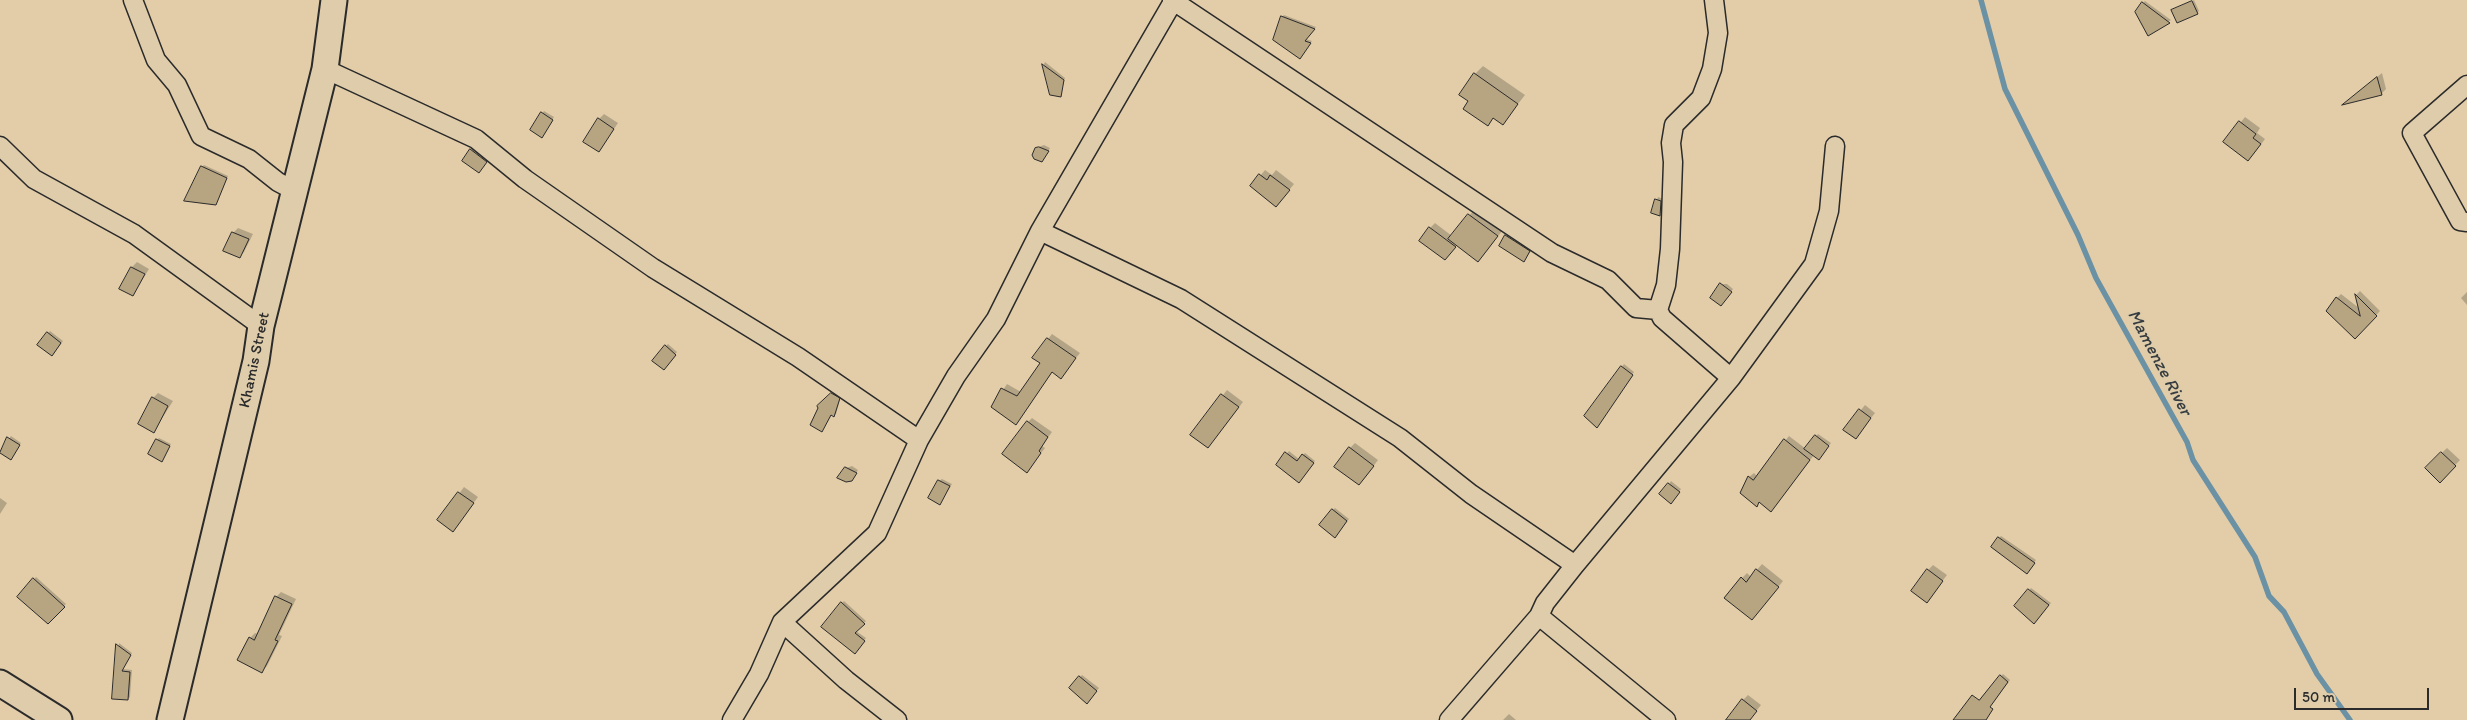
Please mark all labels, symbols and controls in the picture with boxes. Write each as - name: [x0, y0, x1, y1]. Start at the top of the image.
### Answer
- water label: Mamenze River: [2122, 306, 2196, 420]
- street label: Khamis Street: [236, 310, 274, 410]
- scale bar: [2297, 678, 2432, 710]
- text: 50 m: [2302, 688, 2335, 706]

